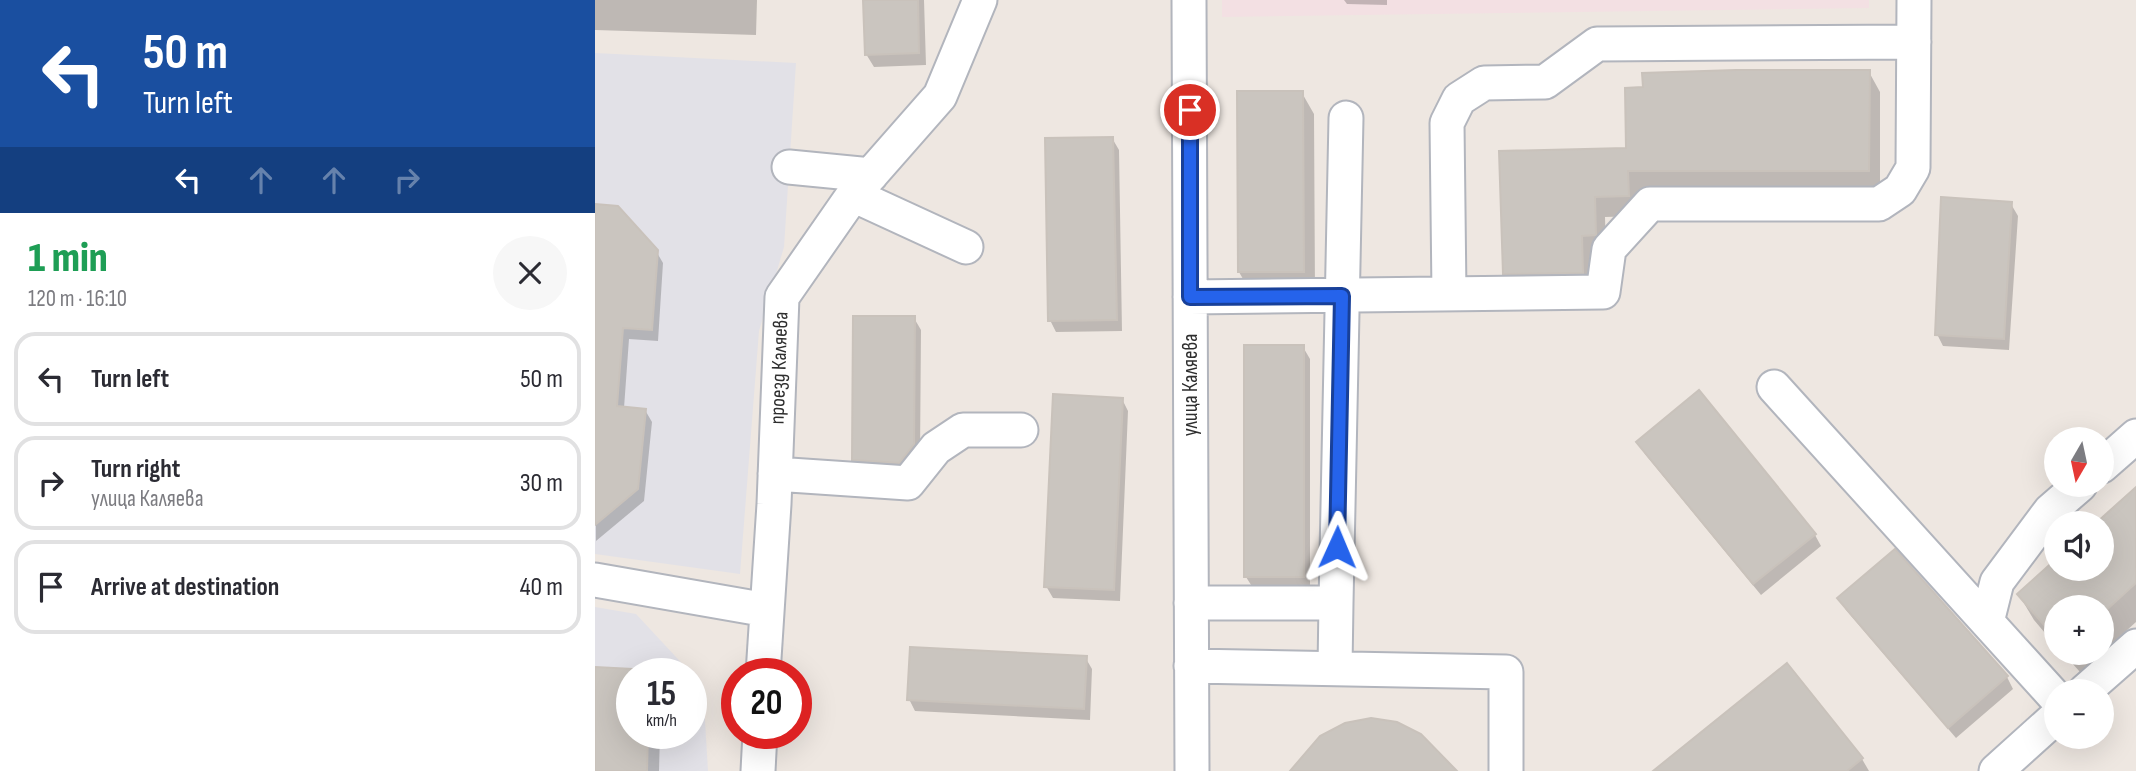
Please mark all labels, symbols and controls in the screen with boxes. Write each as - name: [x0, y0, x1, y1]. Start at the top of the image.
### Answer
- text: 50 m: [143, 24, 228, 83]
- icon: left: [28, 28, 119, 119]
- pin: [1160, 80, 1220, 140]
- text: Turn left: [143, 84, 233, 123]
- icon: arrive: [1171, 91, 1209, 129]
- icon: left: [169, 161, 207, 199]
- icon: ahead: [242, 161, 280, 199]
- icon: ahead: [315, 161, 353, 199]
- icon: right: [388, 161, 426, 199]
- text: 1 min: [28, 233, 108, 284]
- button: close: [493, 236, 567, 310]
- text: 120 m · 16:10: [28, 285, 127, 313]
- street label: проезд Каляева: [765, 311, 793, 425]
- street label: улица Каляева: [1178, 334, 1203, 436]
- icon: left: [32, 360, 70, 398]
- text: Turn left: [91, 364, 169, 395]
- text: 50 m: [520, 364, 563, 395]
- north arrow: [2044, 427, 2114, 497]
- map controls: [2044, 427, 2114, 749]
- text: Turn right: [91, 454, 180, 485]
- icon: right: [32, 464, 70, 502]
- text: 30 m: [520, 468, 563, 499]
- text: улица Каляева: [91, 485, 204, 513]
- position arrow: [1300, 510, 1374, 584]
- button: sound: [2044, 511, 2114, 581]
- icon: arrive: [32, 568, 70, 606]
- text: Arrive at destination: [91, 572, 279, 603]
- text: 40 m: [520, 572, 563, 603]
- button: +: [2044, 595, 2114, 665]
- speed limit sign: 20: [721, 658, 812, 749]
- text: 15: [647, 673, 676, 716]
- button: −: [2044, 679, 2114, 749]
- text: km/h: [646, 710, 677, 731]

